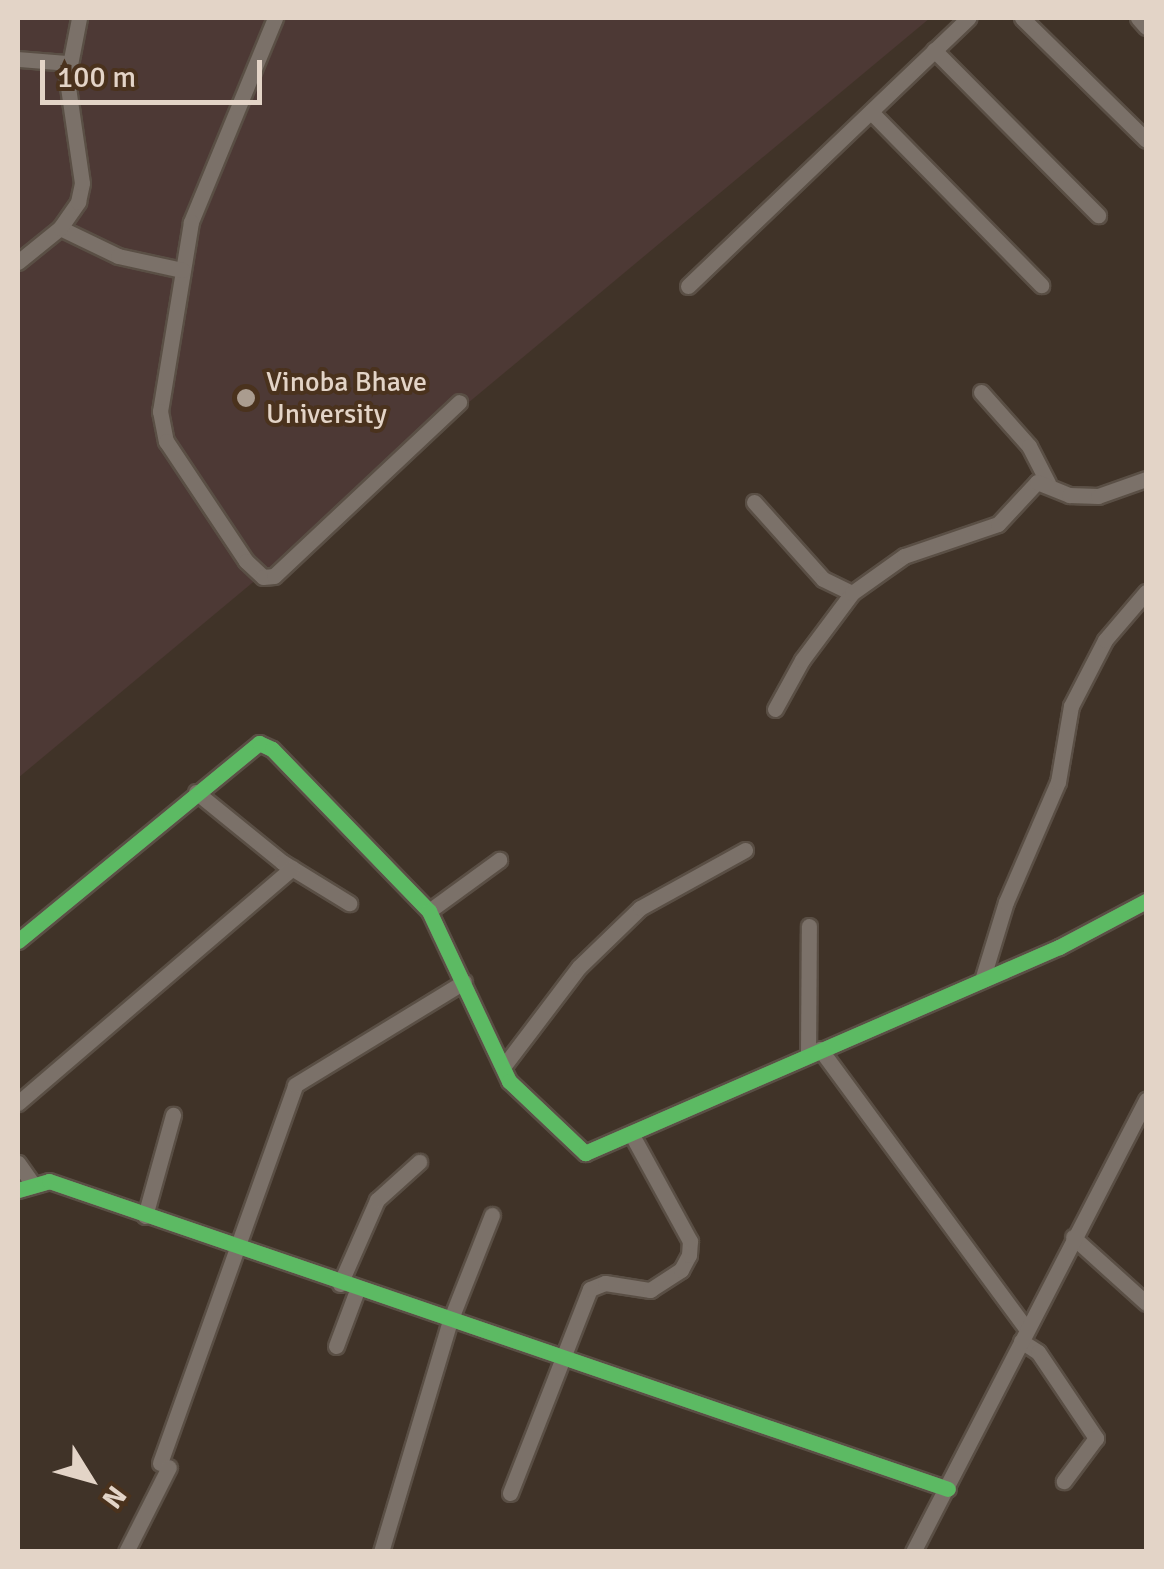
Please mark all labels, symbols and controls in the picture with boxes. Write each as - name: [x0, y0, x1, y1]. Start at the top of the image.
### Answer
- scale bar: [45, 40, 268, 102]
- text: 100 m: [57, 59, 136, 96]
- place label: Vinoba Bhave University: [266, 365, 427, 431]
- marker: Vinoba Bhave University: [235, 387, 257, 409]
- north arrow: [40, 1429, 140, 1529]
- text: N: [95, 1479, 133, 1515]

